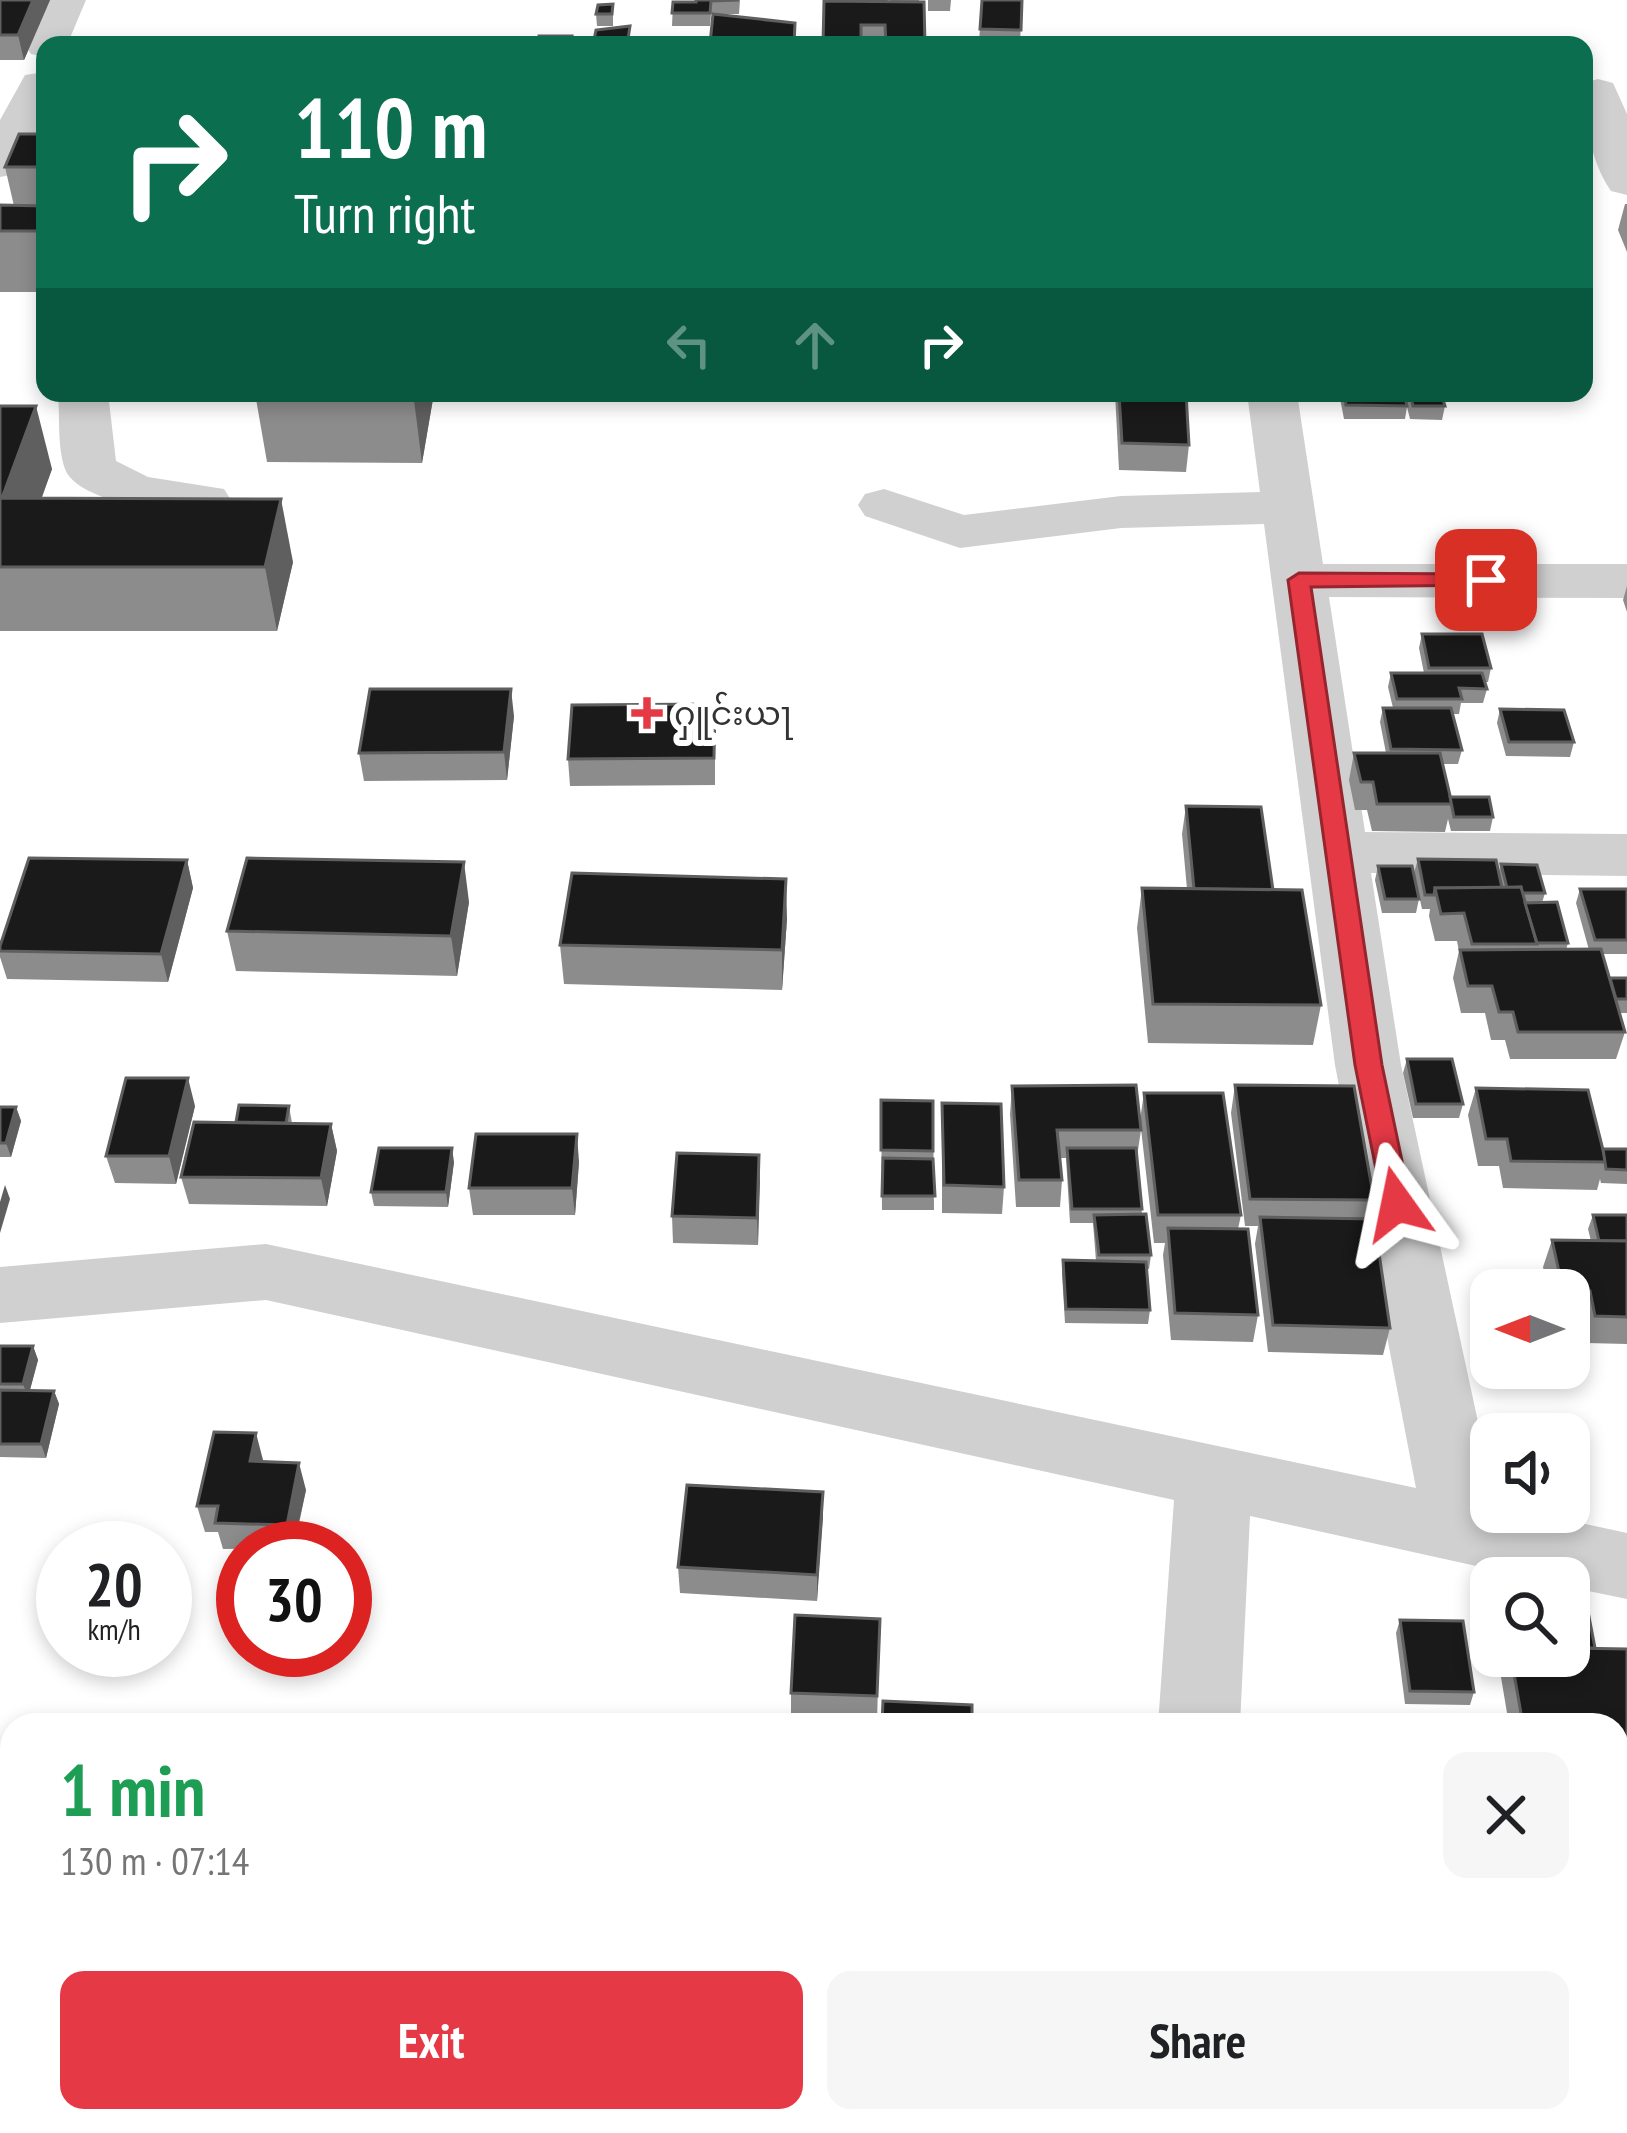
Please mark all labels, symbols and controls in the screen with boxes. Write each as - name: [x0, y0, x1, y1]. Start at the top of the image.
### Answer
- text: 110 m: [294, 72, 487, 181]
- icon: right: [96, 84, 252, 240]
- text: Turn right: [294, 178, 475, 248]
- icon: left: [656, 312, 722, 378]
- icon: ahead: [782, 312, 848, 378]
- icon: right: [908, 312, 974, 378]
- pin: [1435, 529, 1537, 631]
- icon: arrive: [1453, 547, 1519, 613]
- place label: ႁူင်းယႃ: [674, 691, 794, 740]
- marker: ႁူင်းယႃ: [631, 697, 663, 729]
- position arrow: [1334, 1141, 1460, 1267]
- north arrow: [1470, 1269, 1590, 1389]
- map controls: [1470, 1269, 1590, 1677]
- button: sound: [1470, 1413, 1590, 1533]
- speed limit sign: 30: [216, 1521, 372, 1677]
- text: 20: [85, 1545, 143, 1623]
- button: search: [1470, 1557, 1590, 1677]
- text: km/h: [87, 1609, 141, 1648]
- text: 1 min: [60, 1743, 205, 1836]
- button: close: [1443, 1752, 1569, 1878]
- text: 130 m · 07:14: [60, 1835, 249, 1886]
- button: Exit: [60, 1971, 803, 2109]
- button: Share: [827, 1971, 1569, 2109]

